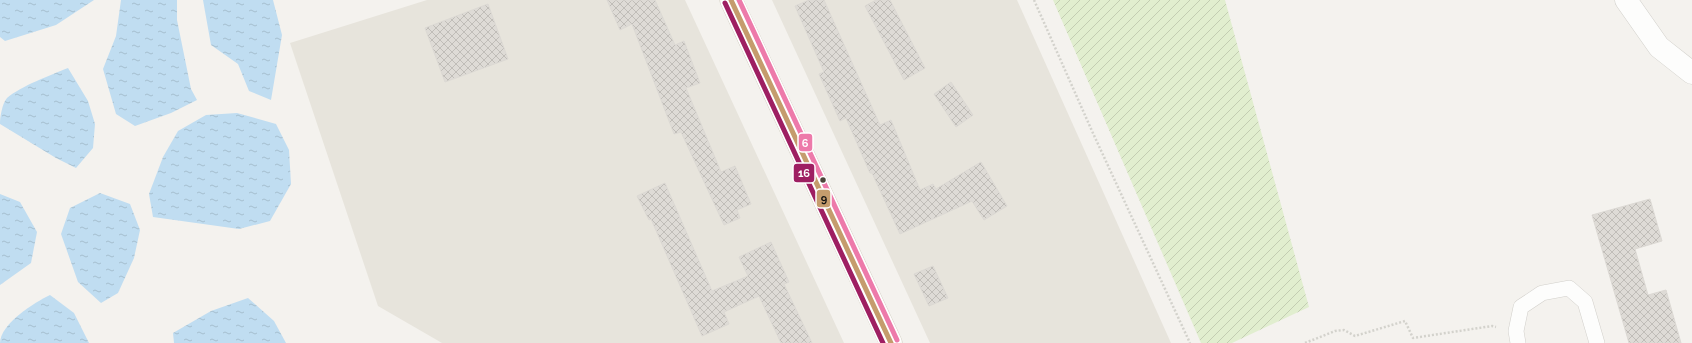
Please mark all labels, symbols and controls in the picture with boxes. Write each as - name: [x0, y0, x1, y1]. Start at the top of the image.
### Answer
- line badge: 6: [798, 133, 813, 152]
- text: 6: [802, 137, 809, 150]
- line badge: 16: [793, 163, 815, 183]
- text: 16: [798, 167, 810, 180]
- unlabelled marker: [818, 175, 828, 185]
- line badge: 9: [816, 189, 831, 208]
- text: 9: [821, 193, 828, 206]

